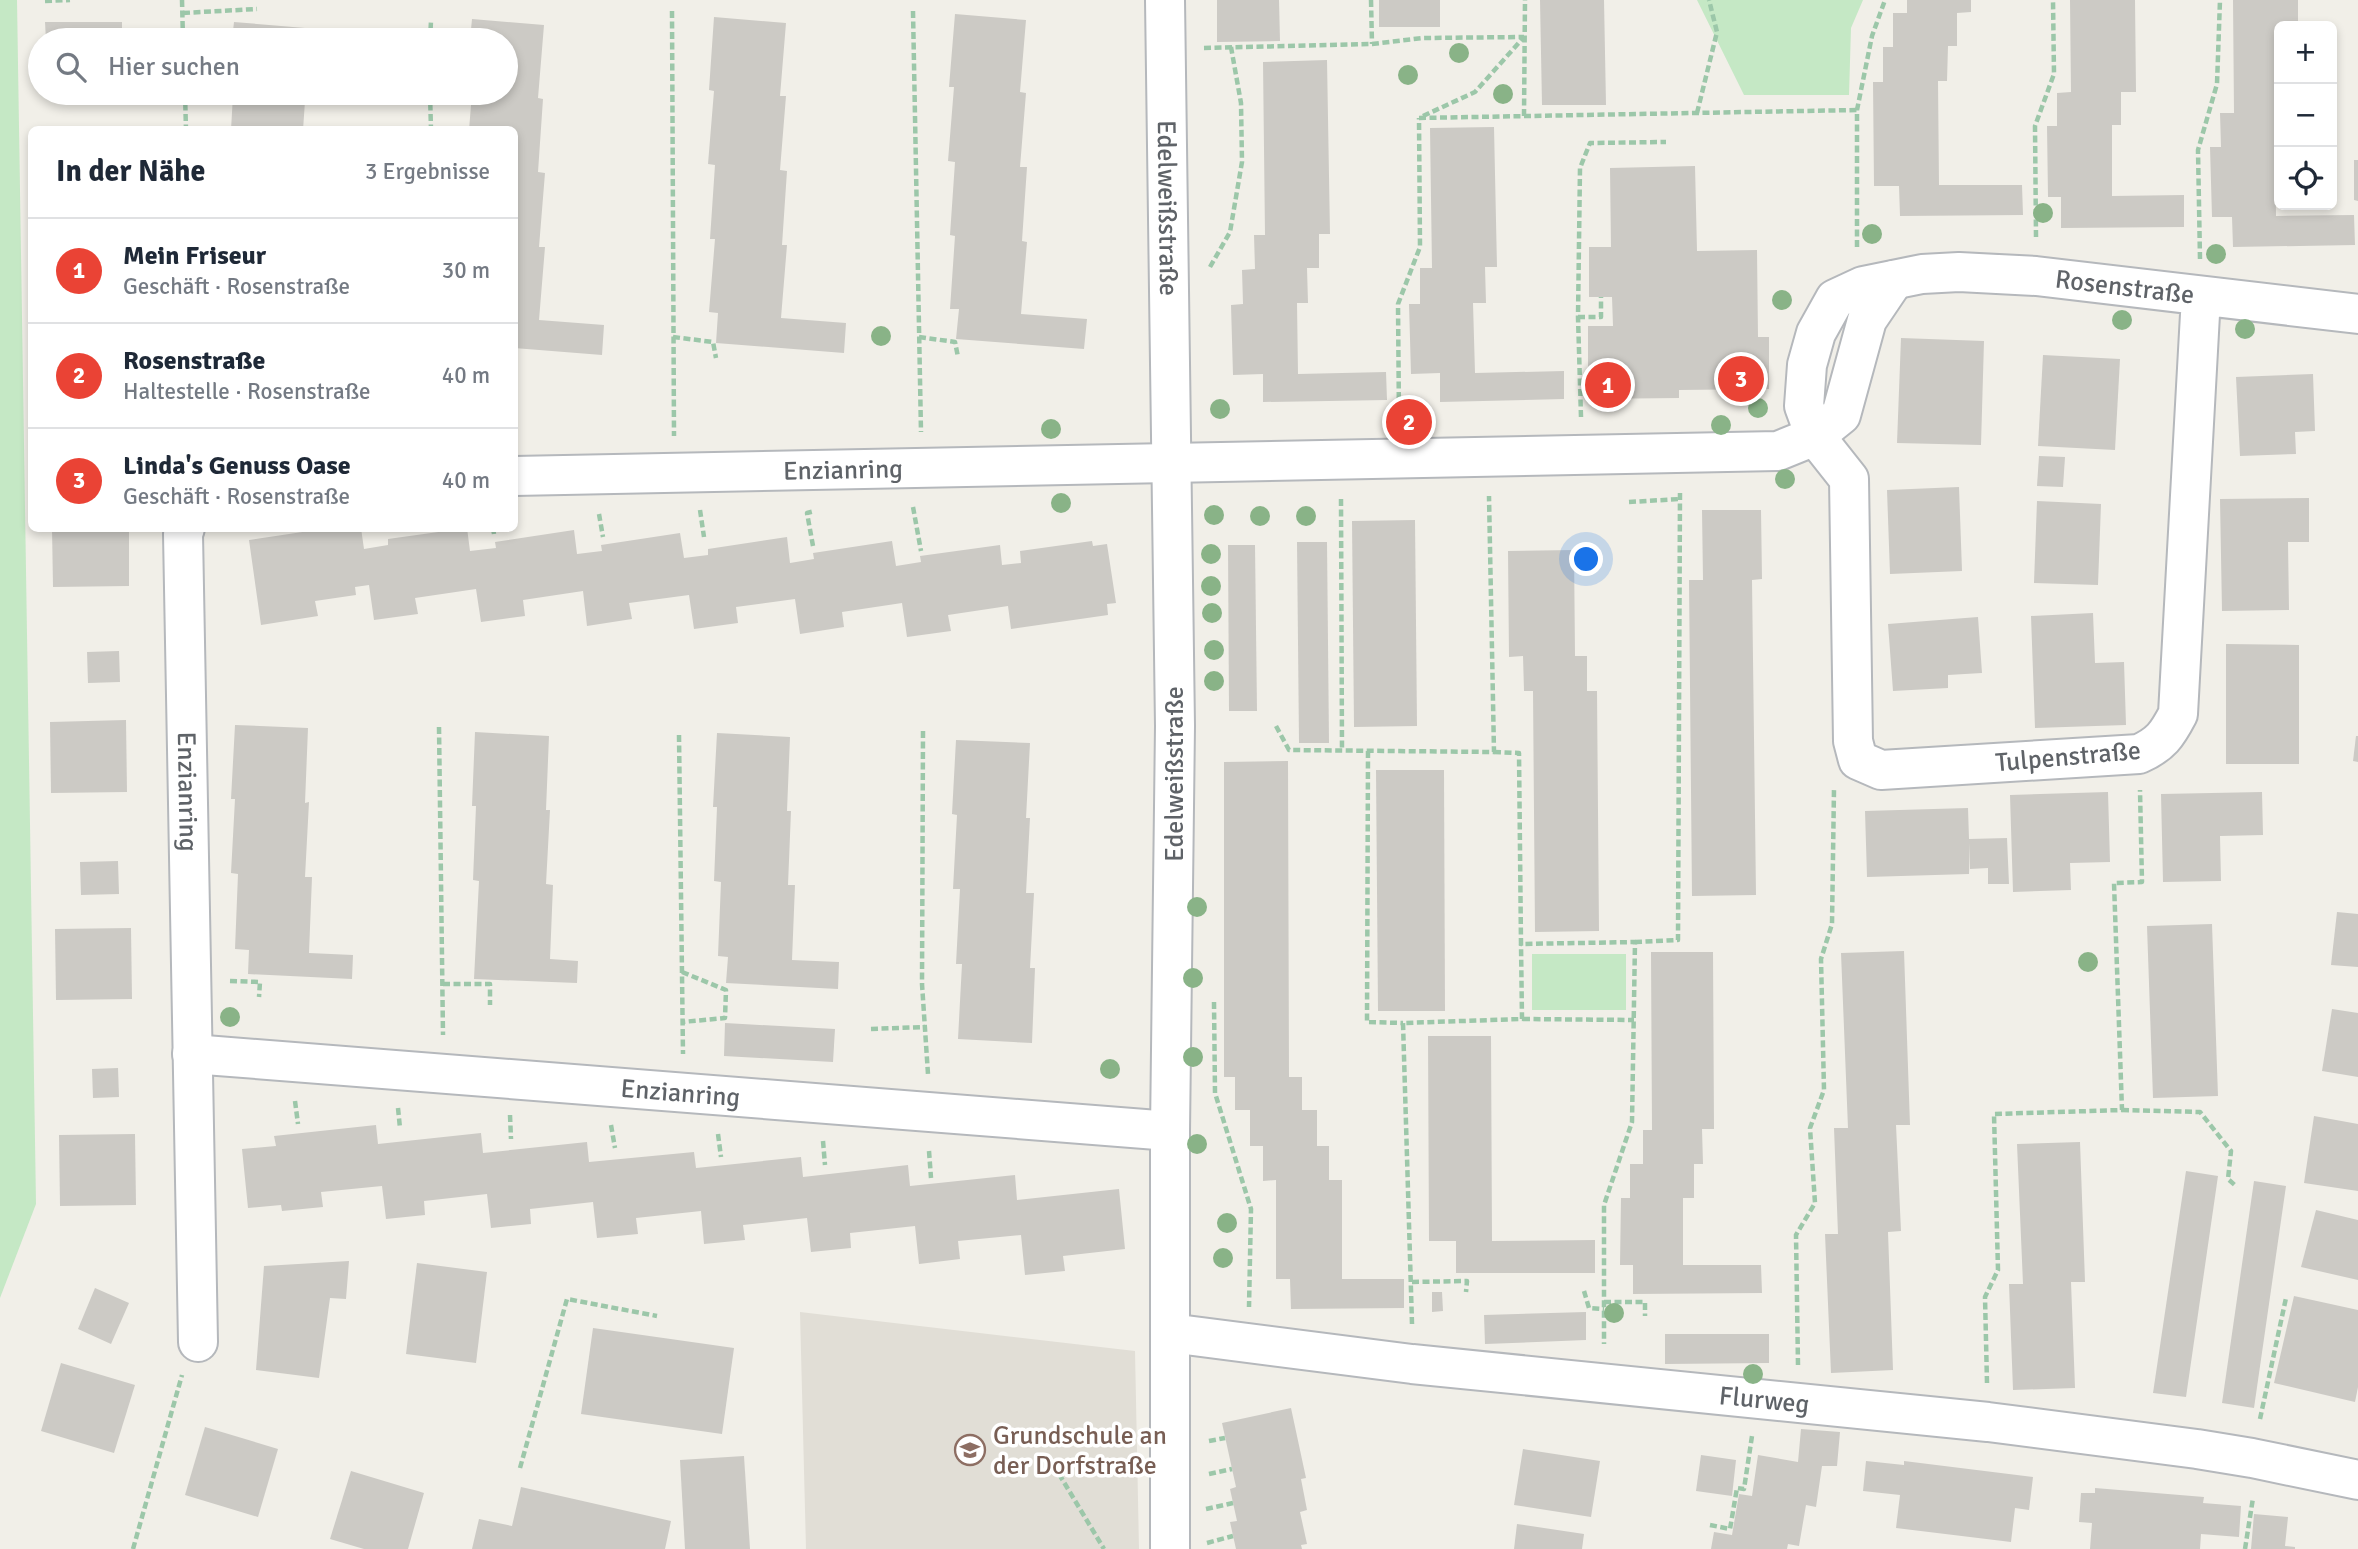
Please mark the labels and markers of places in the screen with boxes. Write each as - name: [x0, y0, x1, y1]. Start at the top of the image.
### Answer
- pin: 3: [1718, 353, 1764, 405]
- pin: 1: [1585, 359, 1631, 411]
- pin: 2: [1386, 396, 1432, 448]
- place label: Grundschule an der Dorfstraße: [993, 1420, 1167, 1482]
- school or university icon: Grundschule an der Dorfstraße: [953, 1433, 987, 1467]

